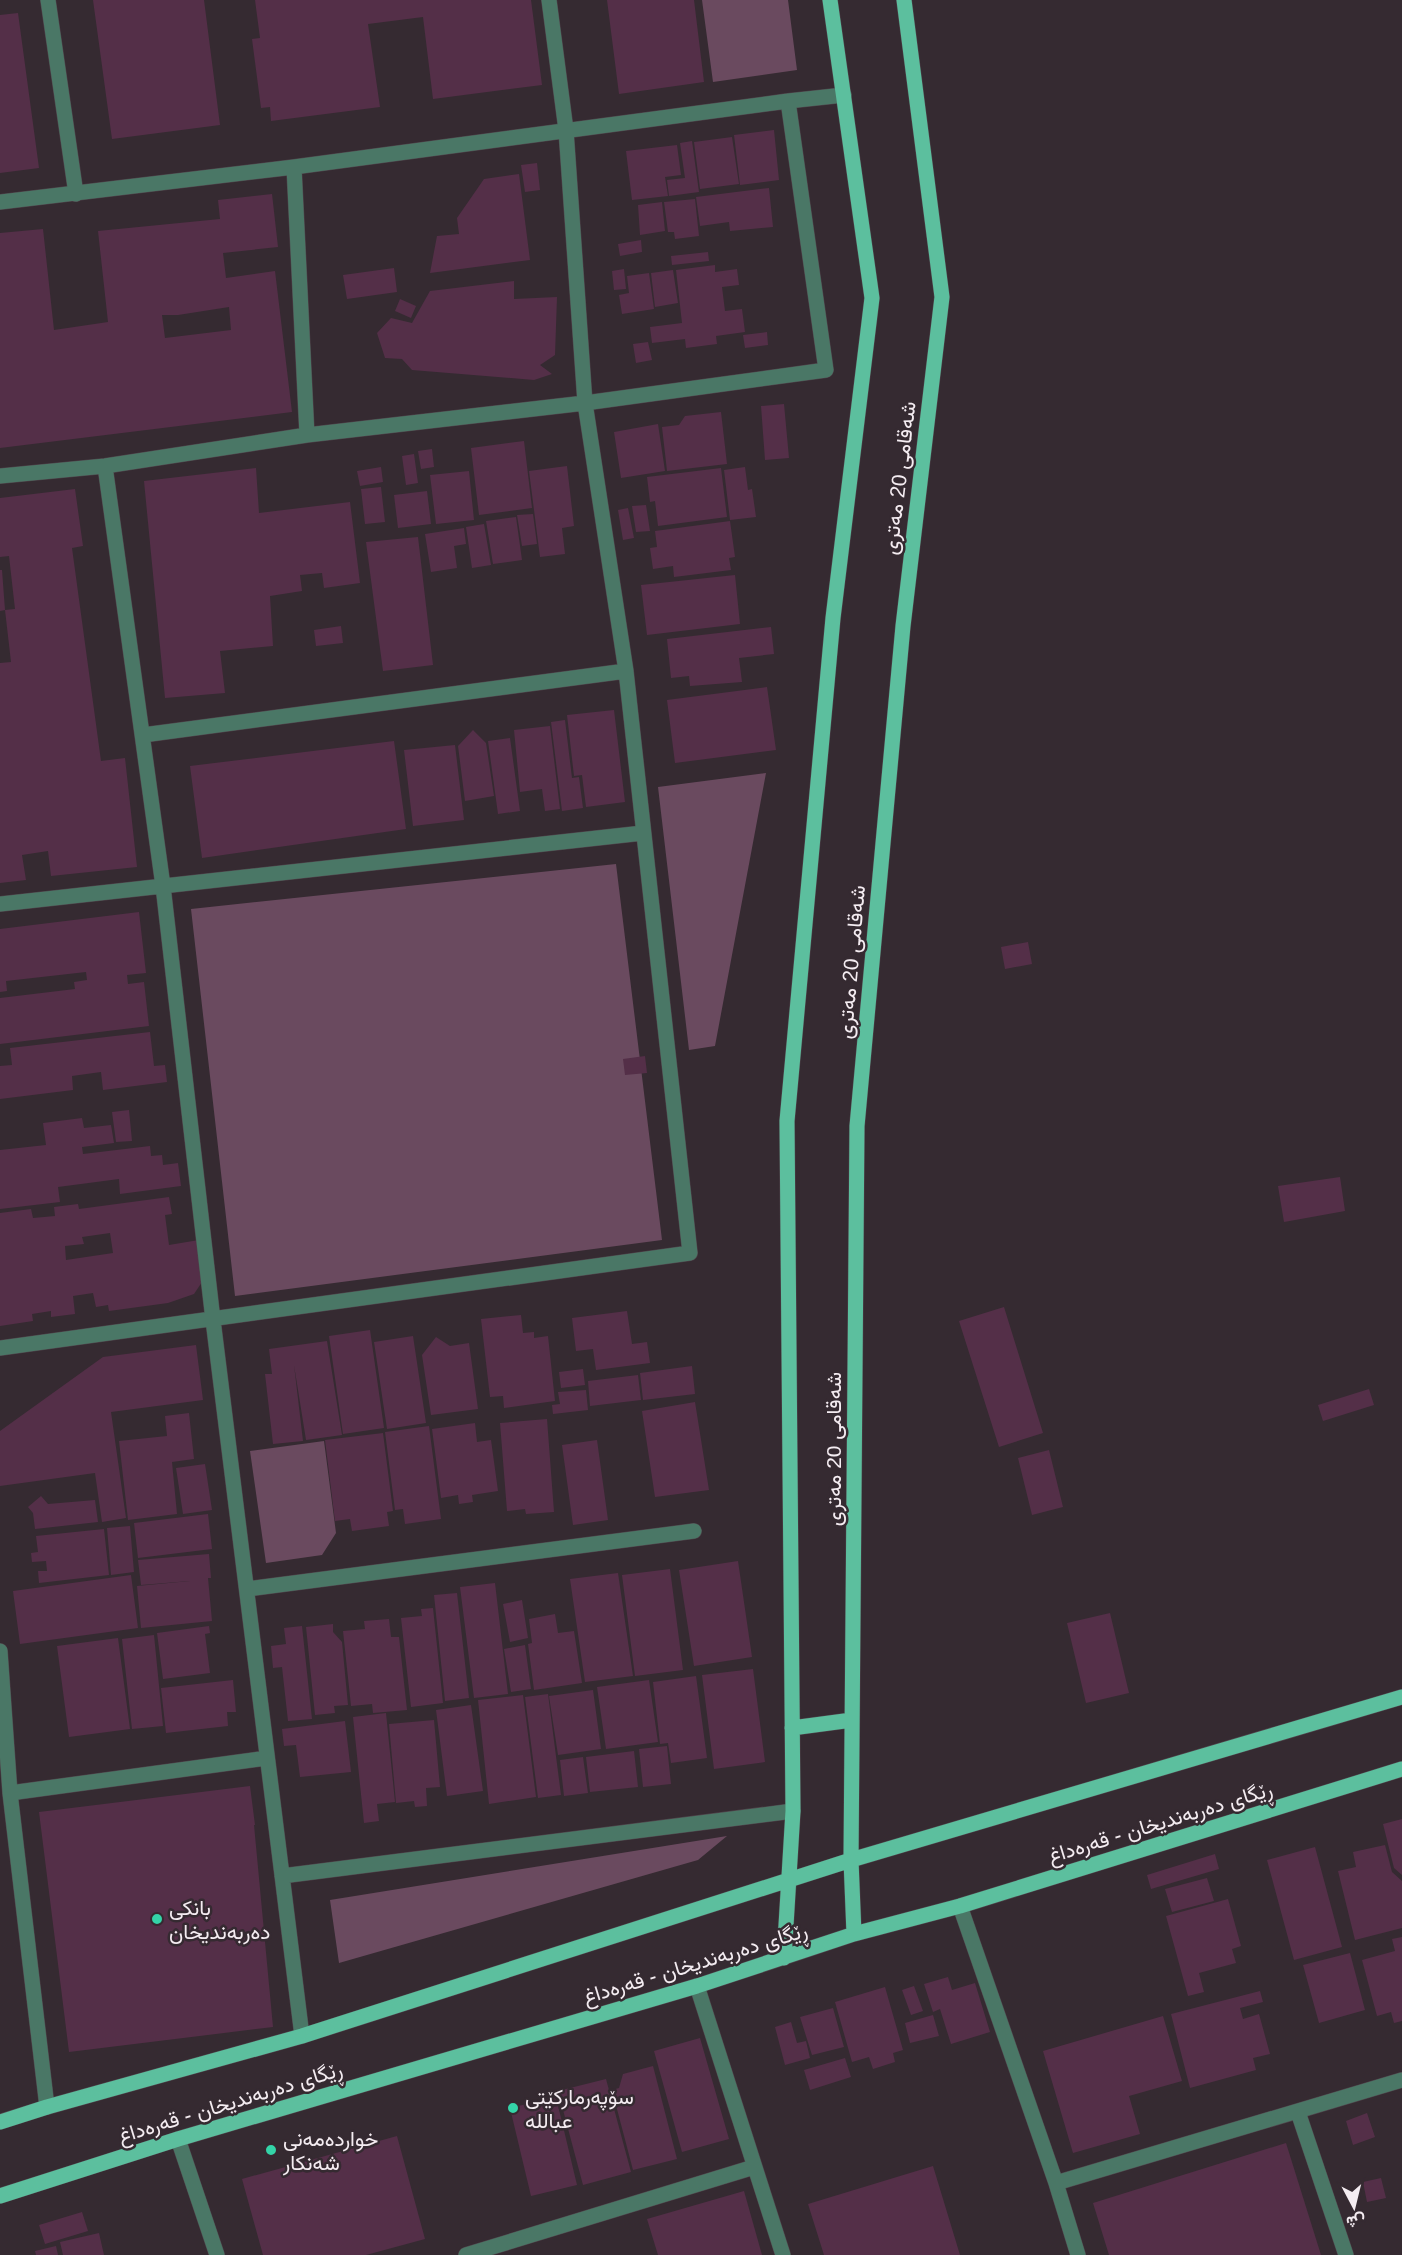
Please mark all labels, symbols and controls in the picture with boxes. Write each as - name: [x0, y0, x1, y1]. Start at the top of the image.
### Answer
- street label: شەقامی 20 مەتری: [878, 400, 922, 556]
- street label: شەقامی 20 مەتری: [833, 884, 871, 1040]
- street label: شەقامی 20 مەتری: [822, 1372, 847, 1526]
- street label: ڕێگای دەربەندیخان - قەرەداغ: [1045, 1777, 1277, 1873]
- place label: بانکی دەربەندیخان: [169, 1896, 270, 1945]
- marker: بانکی دەربەندیخان: [150, 1912, 164, 1926]
- street label: ڕێگای دەربەندیخان - قەرەداغ: [580, 1918, 812, 2014]
- street label: ڕێگای دەربەندیخان - قەرەداغ: [115, 2057, 347, 2153]
- place label: سۆپه‌رماركێتى عبالله: [525, 2085, 634, 2133]
- marker: سۆپه‌رماركێتى عبالله: [506, 2101, 520, 2115]
- place label: خواردەمەنی شەنکار: [282, 2127, 378, 2176]
- marker: خواردەمەنی شەنکار: [264, 2143, 278, 2157]
- north arrow: [1324, 2177, 1384, 2237]
- text: ش: [1345, 2211, 1366, 2231]

